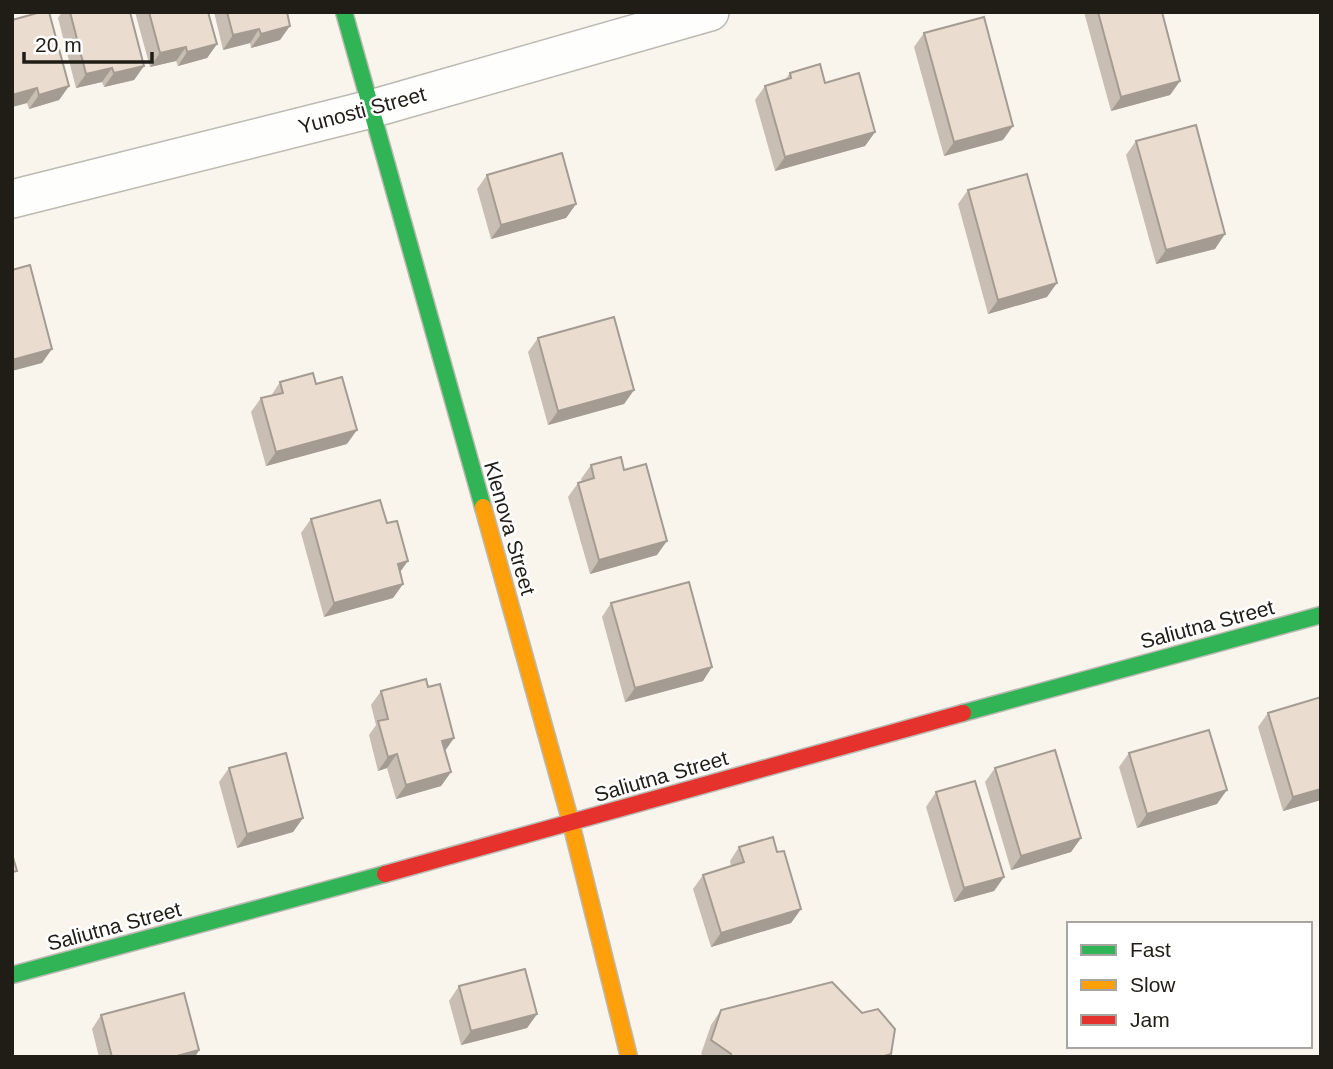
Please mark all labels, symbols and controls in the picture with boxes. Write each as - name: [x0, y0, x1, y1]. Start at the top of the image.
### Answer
- scale bar: [24, 21, 152, 65]
- text: 20 m: [35, 33, 82, 56]
- street label: Yunosti Street: [296, 82, 428, 138]
- street label: Klenova Street: [480, 459, 540, 598]
- street label: Saliutna Street: [1137, 595, 1277, 653]
- street label: Saliutna Street: [592, 746, 731, 806]
- street label: Saliutna Street: [44, 897, 184, 955]
- legend: [1067, 922, 1312, 1048]
- text: Fast: [1130, 938, 1171, 961]
- text: Slow: [1130, 973, 1176, 996]
- text: Jam: [1130, 1008, 1170, 1031]

